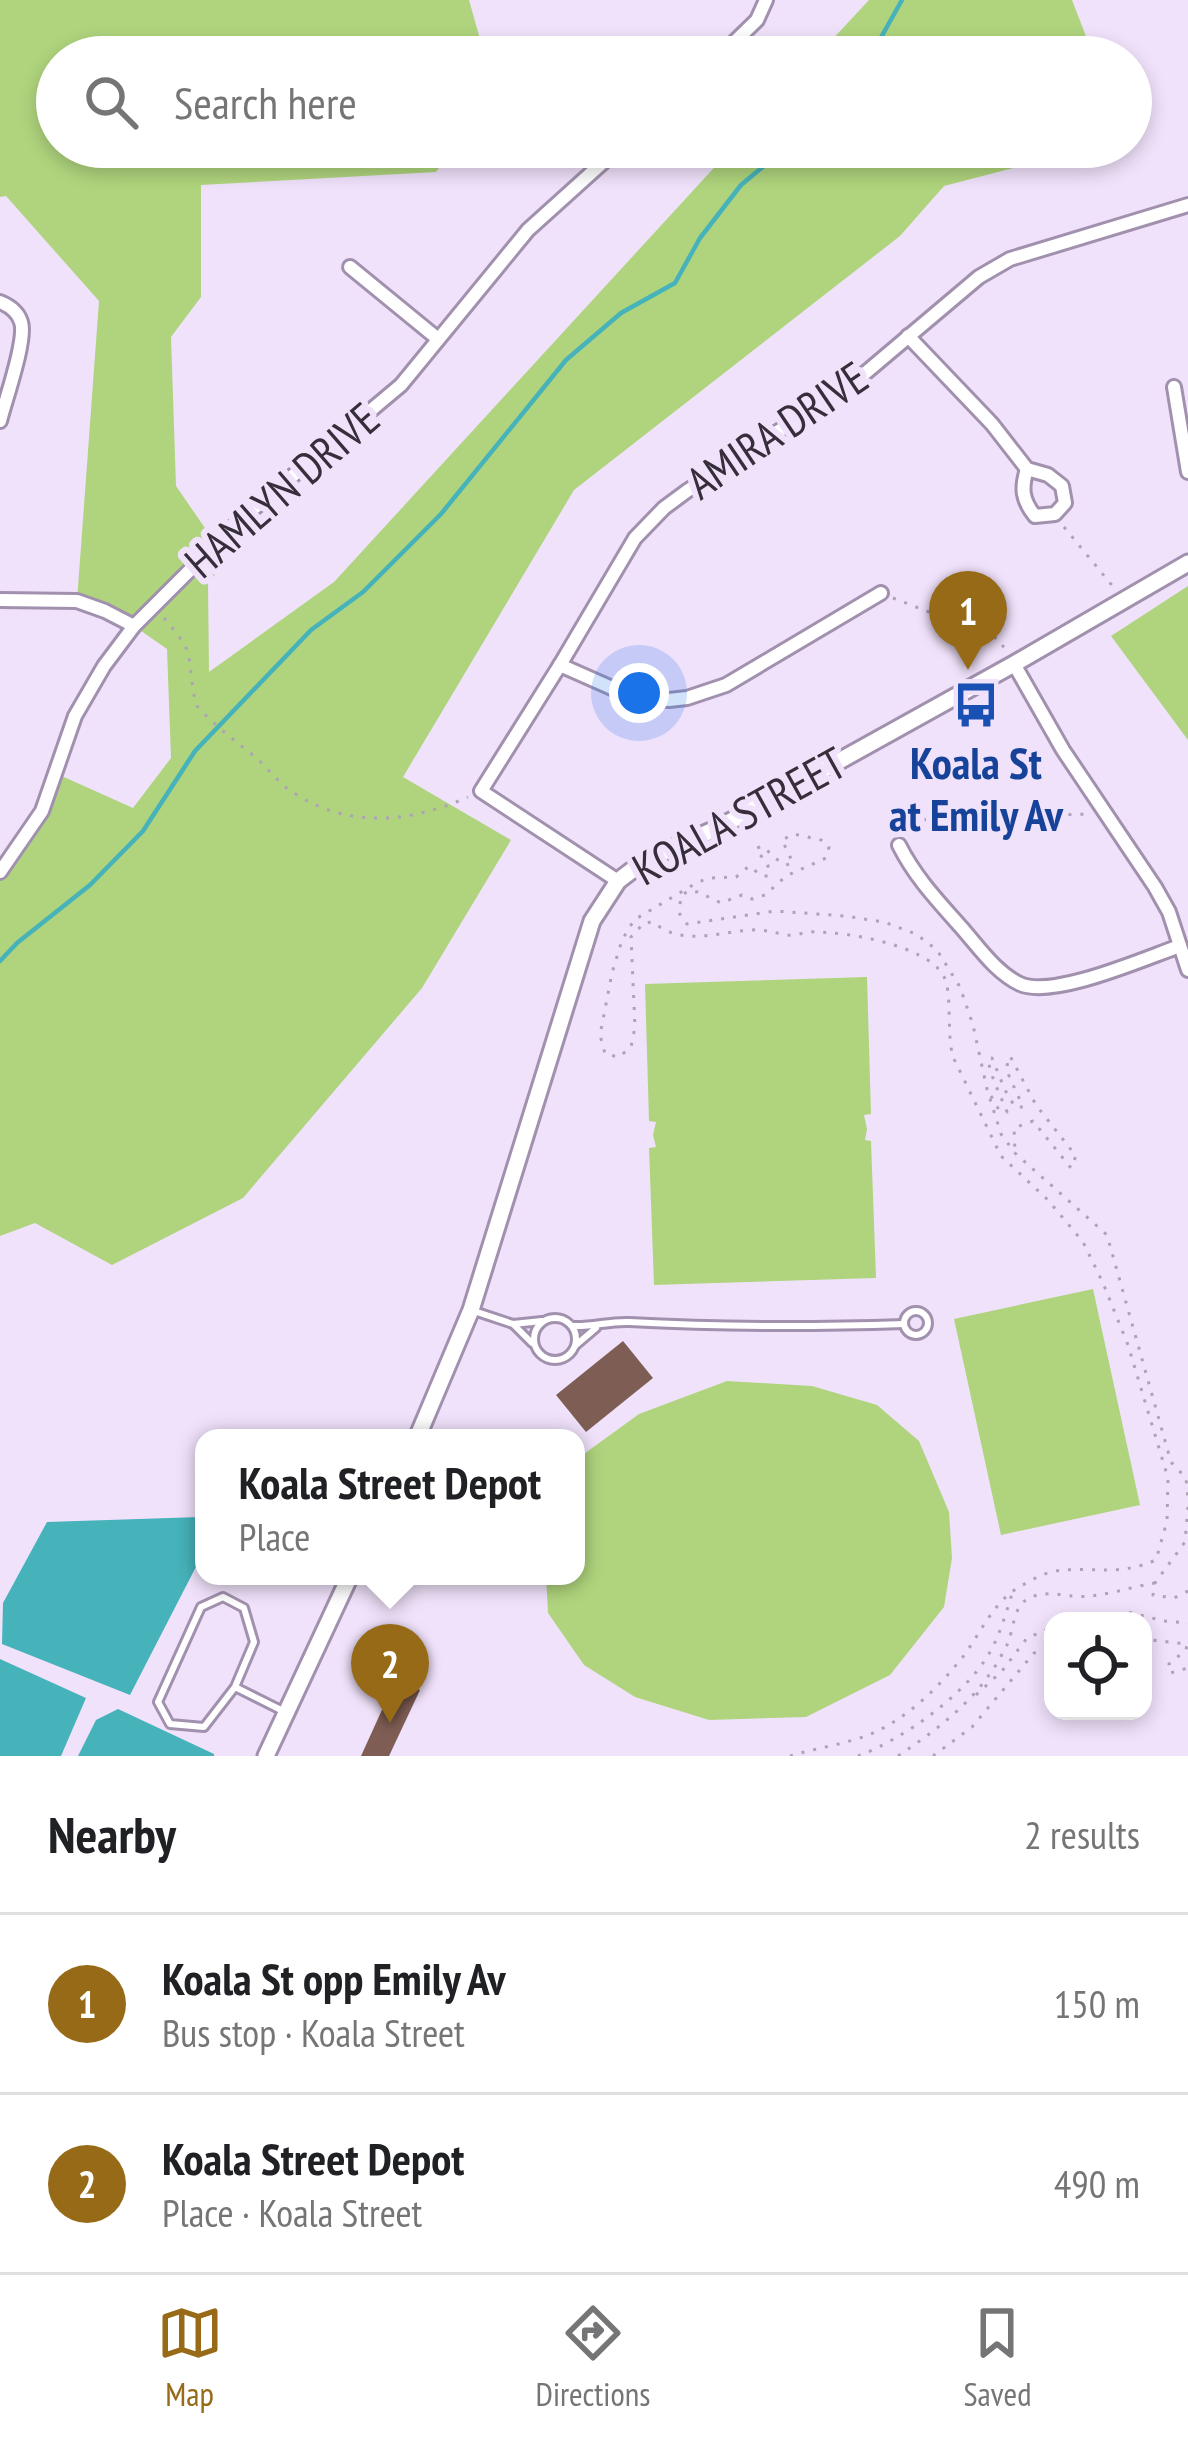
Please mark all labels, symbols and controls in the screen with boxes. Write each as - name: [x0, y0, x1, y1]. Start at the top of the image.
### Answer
- search box: [36, 36, 1152, 168]
- icon: search: [78, 69, 144, 135]
- text: Search here: [174, 73, 357, 131]
- street label: AMIRA DRIVE: [675, 347, 878, 511]
- street label: HAMLYN DRIVE: [172, 389, 391, 589]
- pin: 1: [929, 571, 1007, 670]
- your location: [609, 663, 669, 723]
- bus stop icon: Koala St at Emily Av: [951, 680, 1001, 730]
- street label: KOALA STREET: [622, 733, 855, 897]
- place label: Koala St at Emily Av: [889, 733, 1064, 843]
- popup: [195, 1429, 585, 1585]
- text: Koala Street Depot: [239, 1453, 541, 1511]
- text: Place: [239, 1511, 310, 1562]
- map controls: [1044, 1612, 1152, 1720]
- button: locate: [1044, 1612, 1152, 1720]
- pin: 2: [351, 1624, 429, 1723]
- text: Nearby: [48, 1801, 176, 1867]
- text: 2 results: [1024, 1809, 1140, 1860]
- text: Koala St opp Emily Av: [162, 1949, 505, 2007]
- text: 1: [78, 1978, 96, 2029]
- text: 150 m: [1054, 1978, 1140, 2029]
- text: Bus stop · Koala Street: [162, 2007, 465, 2058]
- text: Koala Street Depot: [162, 2129, 464, 2187]
- text: 2: [78, 2158, 96, 2209]
- text: 490 m: [1054, 2158, 1140, 2209]
- text: Place · Koala Street: [162, 2187, 422, 2238]
- tab: Map: [157, 2300, 223, 2415]
- tab: Directions: [536, 2300, 650, 2415]
- tab: Saved: [963, 2300, 1031, 2415]

